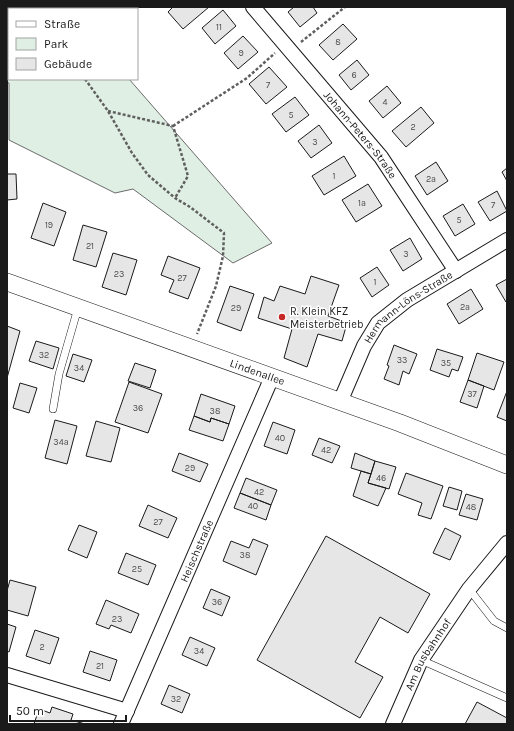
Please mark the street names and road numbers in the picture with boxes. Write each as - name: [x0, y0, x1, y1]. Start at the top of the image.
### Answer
- street label: Johann-Peters-Straße: [321, 89, 399, 181]
- street label: Hermann-Löns-Straße: [361, 268, 455, 346]
- street label: Lindenallee: [228, 356, 287, 388]
- street label: Heischstraße: [178, 517, 216, 584]
- street label: Am Busbahnhof: [403, 616, 454, 692]

